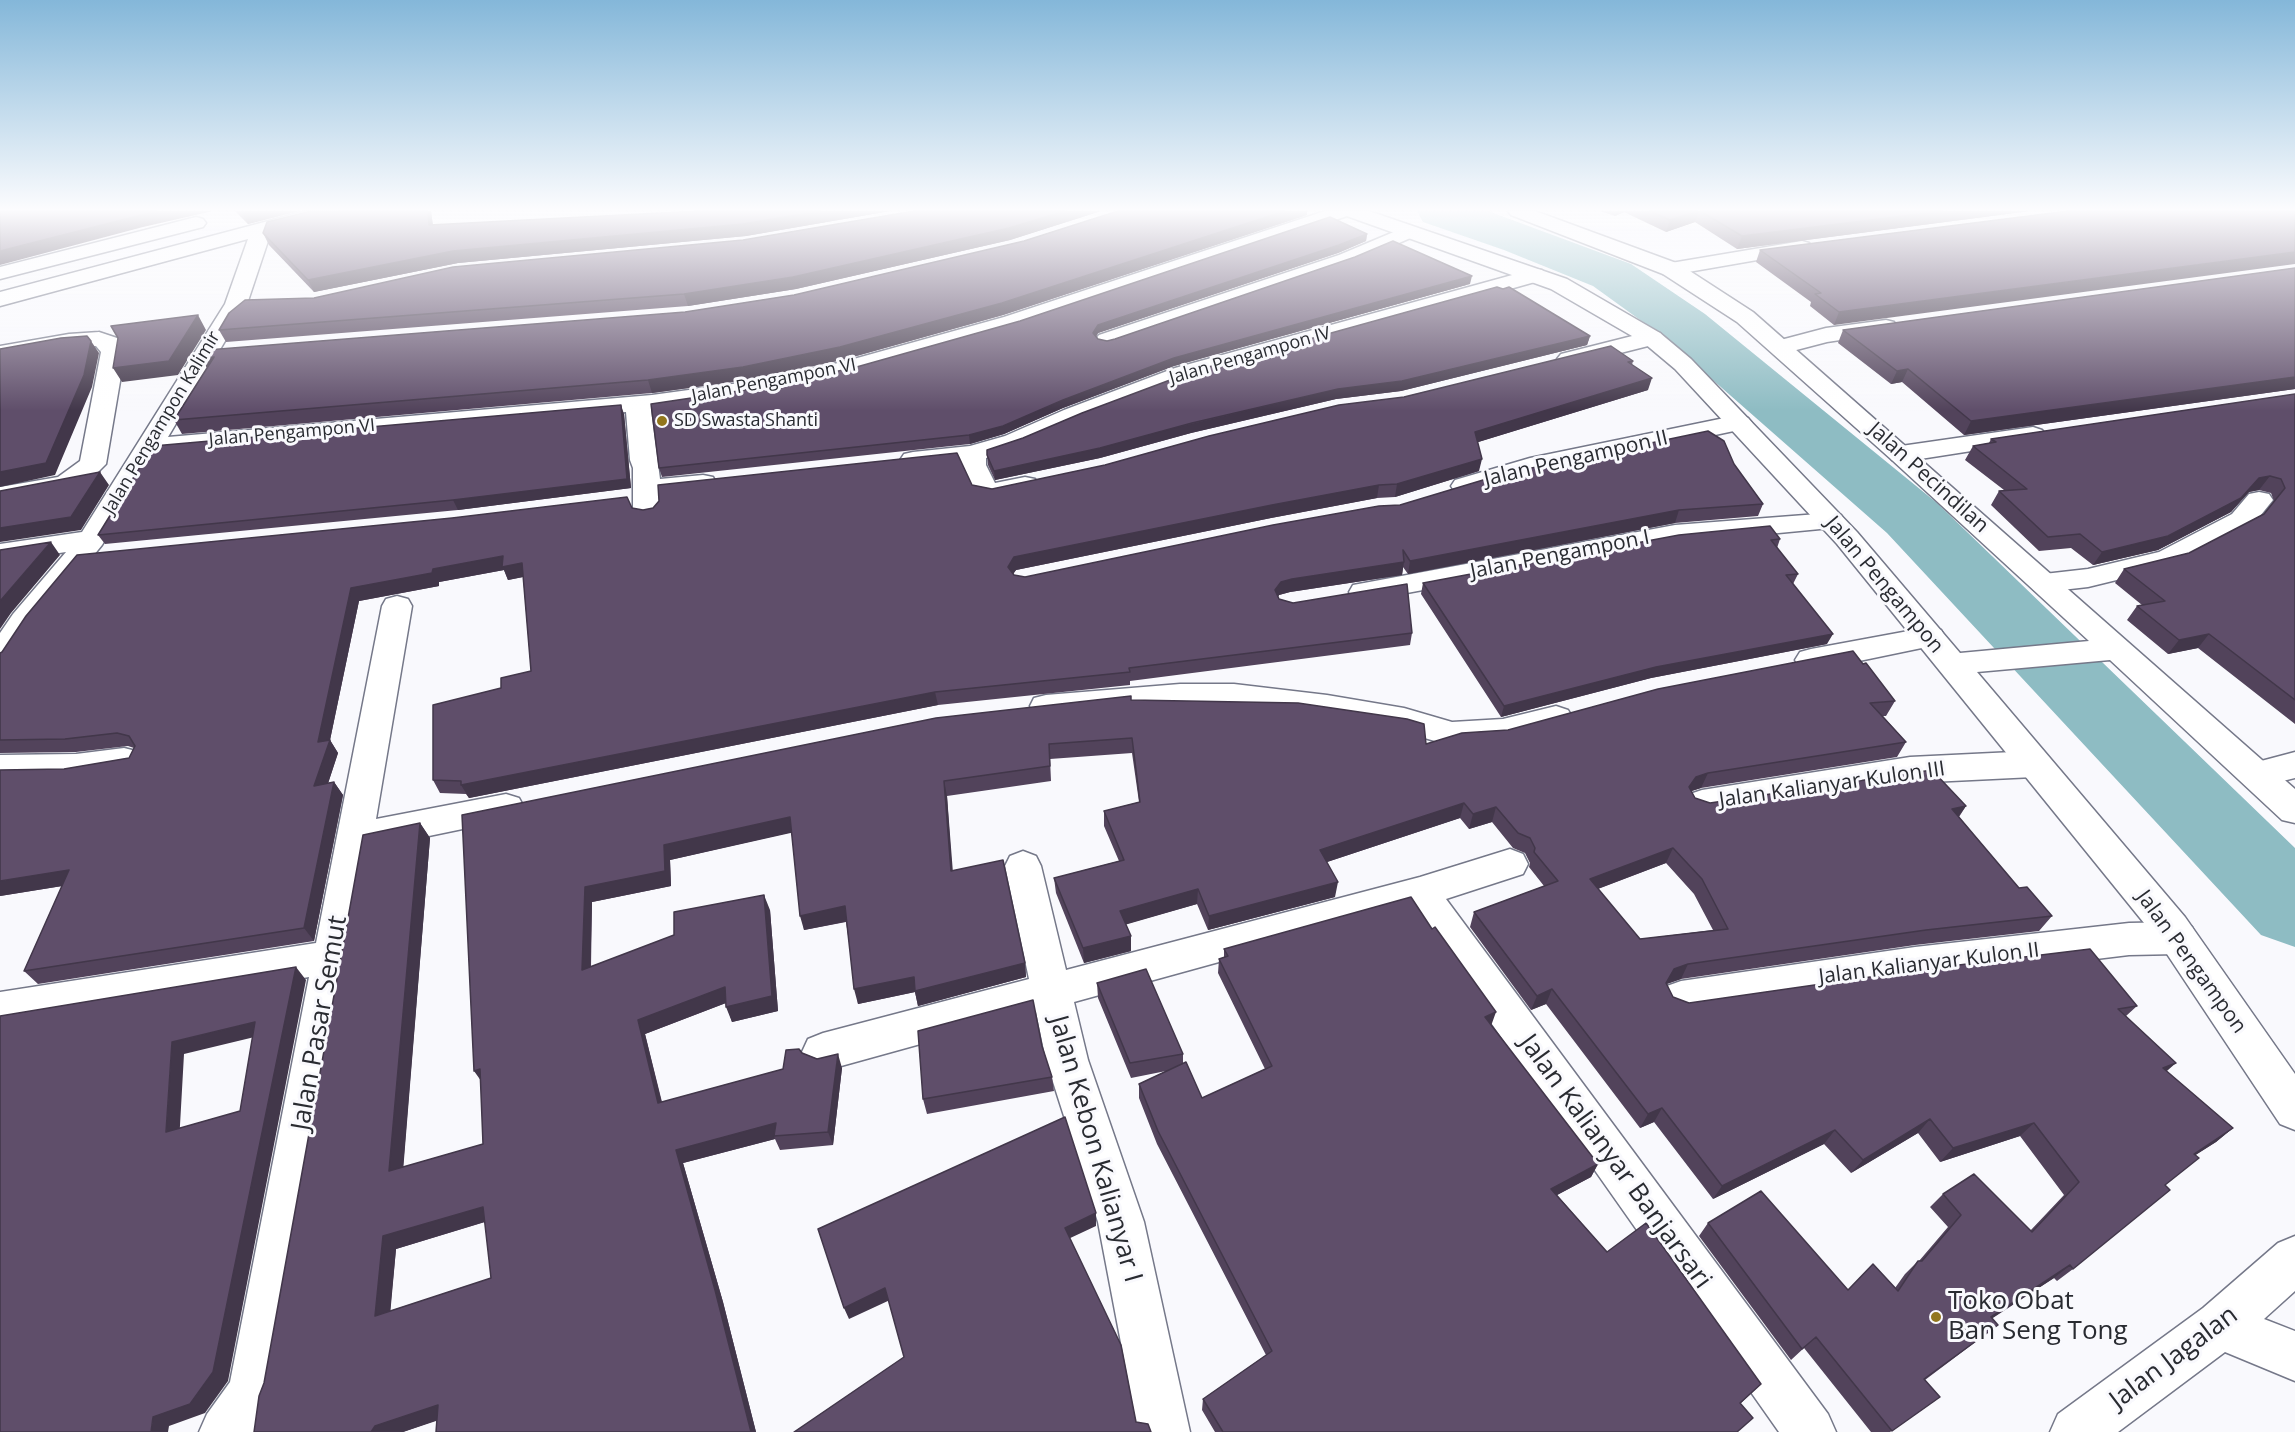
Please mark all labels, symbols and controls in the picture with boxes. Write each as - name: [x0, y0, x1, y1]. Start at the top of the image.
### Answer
- street label: Jalan Pengampon IV: [1167, 323, 1333, 389]
- street label: Jalan Pengampon Kalimir: [99, 328, 225, 518]
- street label: Jalan Pengampon VI: [690, 354, 858, 408]
- place label: SD Swasta Shanti: [674, 410, 818, 432]
- marker: SD Swasta Shanti: [655, 414, 669, 428]
- street label: Jalan Pengampon VI: [208, 415, 376, 451]
- street label: Jalan Pecindilan: [1863, 417, 1993, 539]
- street label: Jalan Pengampon II: [1482, 426, 1670, 492]
- street label: Jalan Pengampon: [1819, 511, 1949, 659]
- street label: Jalan Pengampon I: [1468, 525, 1652, 585]
- street label: Jalan Kalianyar Kulon III: [1717, 757, 1947, 813]
- street label: Jalan Pengampon: [2131, 886, 2251, 1038]
- street label: Jalan Pasar Semut: [286, 913, 354, 1133]
- street label: Jalan Kalianyar Kulon II: [1817, 938, 2041, 990]
- street label: Jalan Kebon Kalianyar I: [1042, 1012, 1148, 1286]
- street label: Jalan Kalianyar Banjarsari: [1512, 1029, 1718, 1295]
- place label: Toko Obat Ban Seng Tong: [1948, 1286, 2128, 1348]
- street label: Jalan Jagalan: [2104, 1300, 2244, 1416]
- marker: Toko Obat Ban Seng Tong: [1929, 1310, 1943, 1324]

